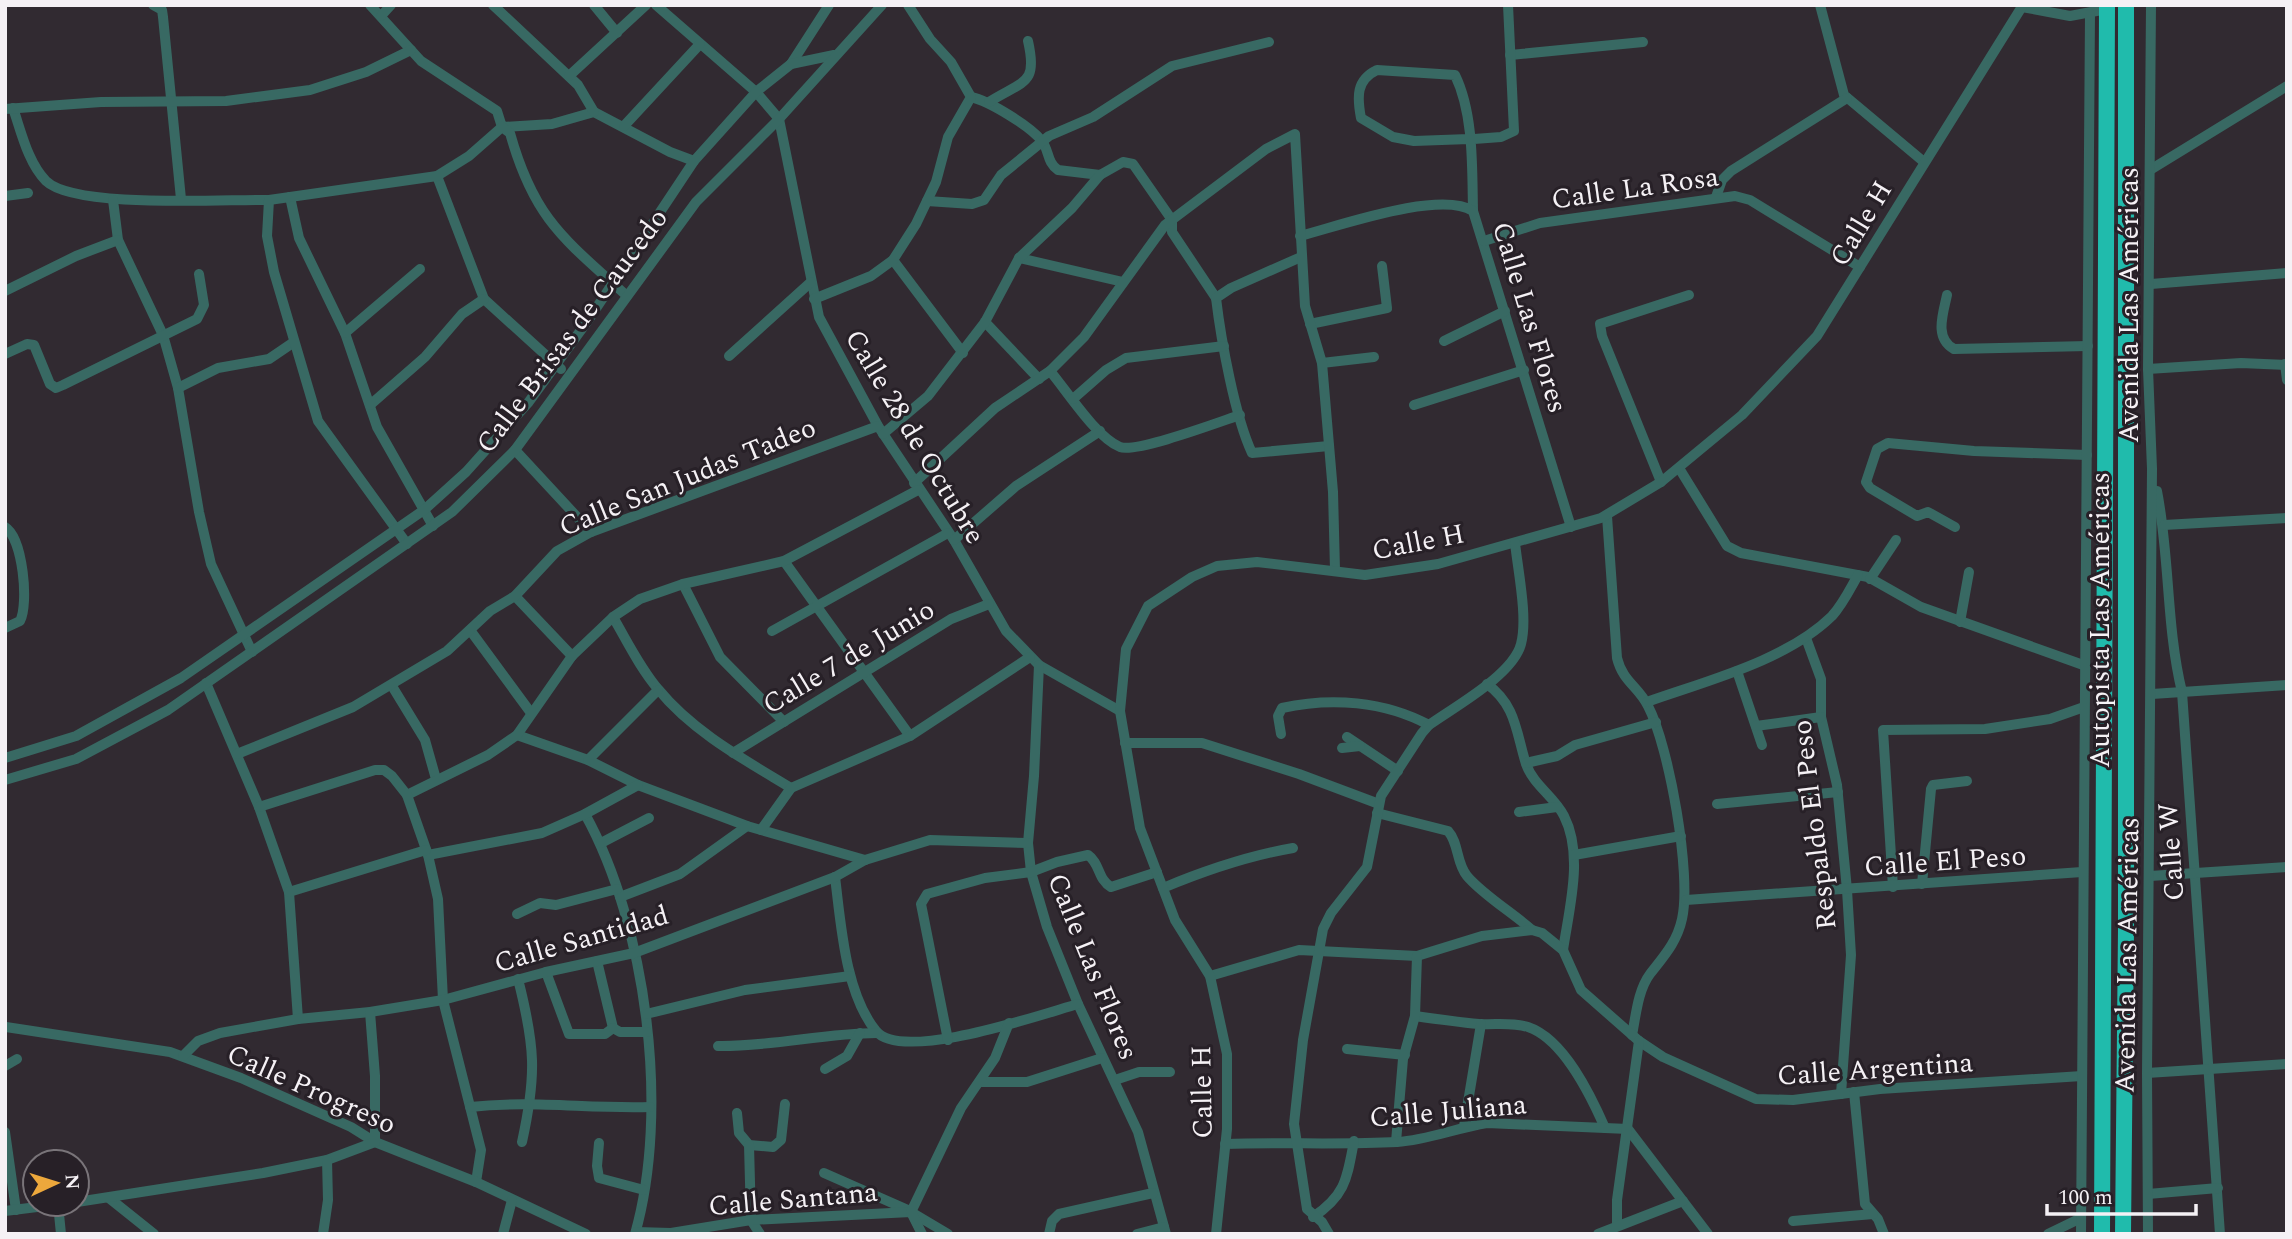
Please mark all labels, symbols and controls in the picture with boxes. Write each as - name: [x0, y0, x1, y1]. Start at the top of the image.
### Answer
- street label: Calle La Rosa: [1549, 155, 1722, 222]
- street label: Avenida Las Américas: [2108, 167, 2151, 443]
- street label: Calle H: [1819, 173, 1904, 275]
- street label: Calle Brisas de Caucedo: [465, 199, 679, 463]
- street label: Calle Las Flores: [1480, 216, 1579, 418]
- street label: Calle 28 de Octubre: [833, 321, 996, 552]
- street label: Calle San Judas Tadeo: [553, 406, 823, 549]
- street label: Autopista Las Américas: [2079, 472, 2122, 768]
- street label: Calle H: [1368, 512, 1468, 573]
- street label: Calle 7 de Junio: [754, 589, 943, 726]
- street label: Respaldo El Peso: [1780, 717, 1849, 932]
- street label: Calle W: [2147, 801, 2196, 902]
- street label: Avenida Las Américas: [2104, 817, 2151, 1094]
- street label: Calle El Peso: [1863, 834, 2028, 889]
- street label: Calle Las Flores: [1036, 867, 1150, 1066]
- street label: Calle Santidad: [489, 894, 674, 985]
- street label: Calle Progreso: [220, 1033, 403, 1146]
- street label: Calle Argentina: [1776, 1041, 1975, 1098]
- street label: Calle H: [1180, 1045, 1225, 1139]
- street label: Calle Juliana: [1368, 1083, 1529, 1140]
- north arrow: [21, 1148, 91, 1218]
- street label: Calle Santana: [707, 1171, 880, 1228]
- scale bar: [2047, 1172, 2196, 1216]
- text: N: [56, 1173, 86, 1191]
- text: 100 m: [2058, 1182, 2113, 1214]

